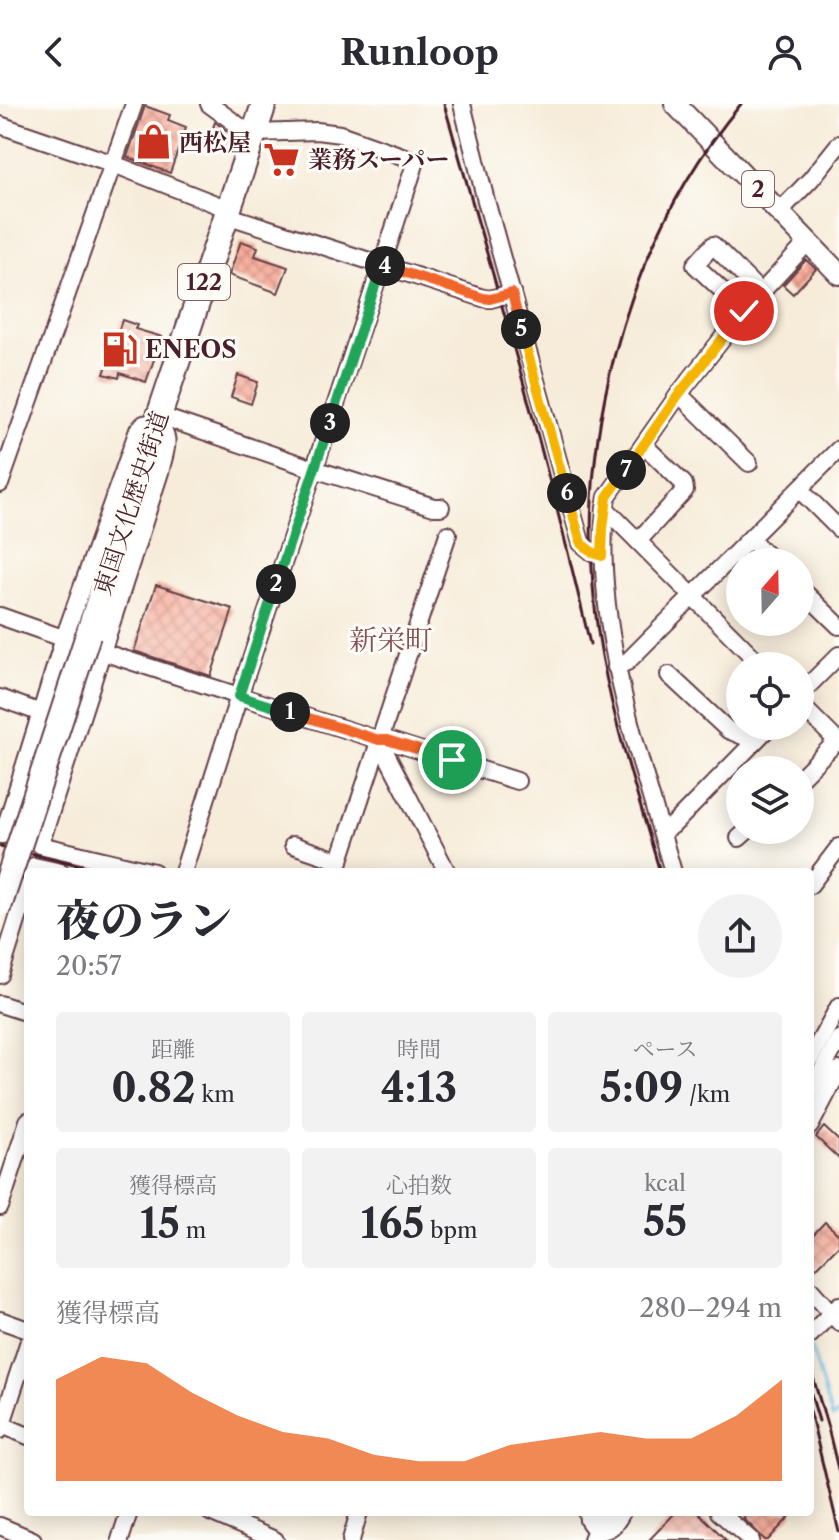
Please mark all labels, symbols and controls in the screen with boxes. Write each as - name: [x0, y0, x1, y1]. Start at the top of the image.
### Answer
- icon: back: [32, 30, 76, 74]
- text: Runloop: [340, 30, 499, 74]
- icon: person: [763, 30, 807, 74]
- shop icon: 西松屋: [134, 123, 172, 161]
- place label: 西松屋: [179, 128, 251, 157]
- supermarket icon: 業務スーパー: [263, 140, 301, 178]
- place label: 業務スーパー: [308, 145, 450, 174]
- road number: 2: [742, 171, 774, 207]
- pin: 4: [365, 246, 405, 286]
- text: 4: [378, 252, 392, 279]
- road number: 122: [178, 264, 230, 300]
- pin: [710, 277, 778, 345]
- icon: check: [722, 289, 766, 333]
- pin: 5: [501, 309, 541, 349]
- text: 5: [515, 315, 527, 342]
- fuel station icon: ENEOS: [100, 330, 138, 368]
- place label: ENEOS: [145, 335, 237, 364]
- pin: 3: [310, 403, 350, 443]
- street label: 東国文化歴史街道: [88, 407, 174, 599]
- text: 3: [324, 409, 336, 436]
- pin: 7: [606, 450, 646, 490]
- text: 7: [620, 456, 632, 483]
- pin: 6: [547, 473, 587, 513]
- text: 6: [560, 479, 574, 506]
- north arrow: [726, 548, 814, 636]
- map controls: [726, 548, 814, 844]
- pin: 2: [256, 564, 296, 604]
- text: 2: [270, 570, 283, 597]
- district label: 新栄町: [349, 623, 433, 657]
- button: locate: [726, 652, 814, 740]
- pin: 1: [270, 692, 310, 732]
- text: 1: [285, 698, 295, 725]
- pin: [418, 726, 486, 794]
- icon: arrive: [430, 738, 474, 782]
- button: layers: [726, 756, 814, 844]
- text: 夜のラン: [56, 893, 232, 947]
- button: share: [698, 894, 782, 978]
- text: 20:57: [56, 950, 122, 982]
- text: 距離: [151, 1036, 195, 1063]
- text: 時間: [397, 1036, 441, 1063]
- text: ペース: [633, 1036, 697, 1063]
- text: 0.82: [111, 1063, 196, 1112]
- text: 4:13: [381, 1063, 457, 1112]
- text: 5:09: [600, 1063, 683, 1112]
- text: km: [196, 1081, 235, 1108]
- text: /km: [683, 1081, 730, 1108]
- text: kcal: [644, 1170, 686, 1197]
- text: 獲得標高: [129, 1172, 217, 1199]
- text: 心拍数: [386, 1172, 452, 1199]
- text: 55: [643, 1197, 687, 1246]
- text: 15: [140, 1199, 180, 1248]
- text: 165: [360, 1199, 424, 1248]
- text: m: [180, 1217, 206, 1244]
- text: bpm: [424, 1217, 478, 1244]
- text: 280–294 m: [639, 1292, 782, 1324]
- text: 獲得標高: [56, 1297, 160, 1329]

